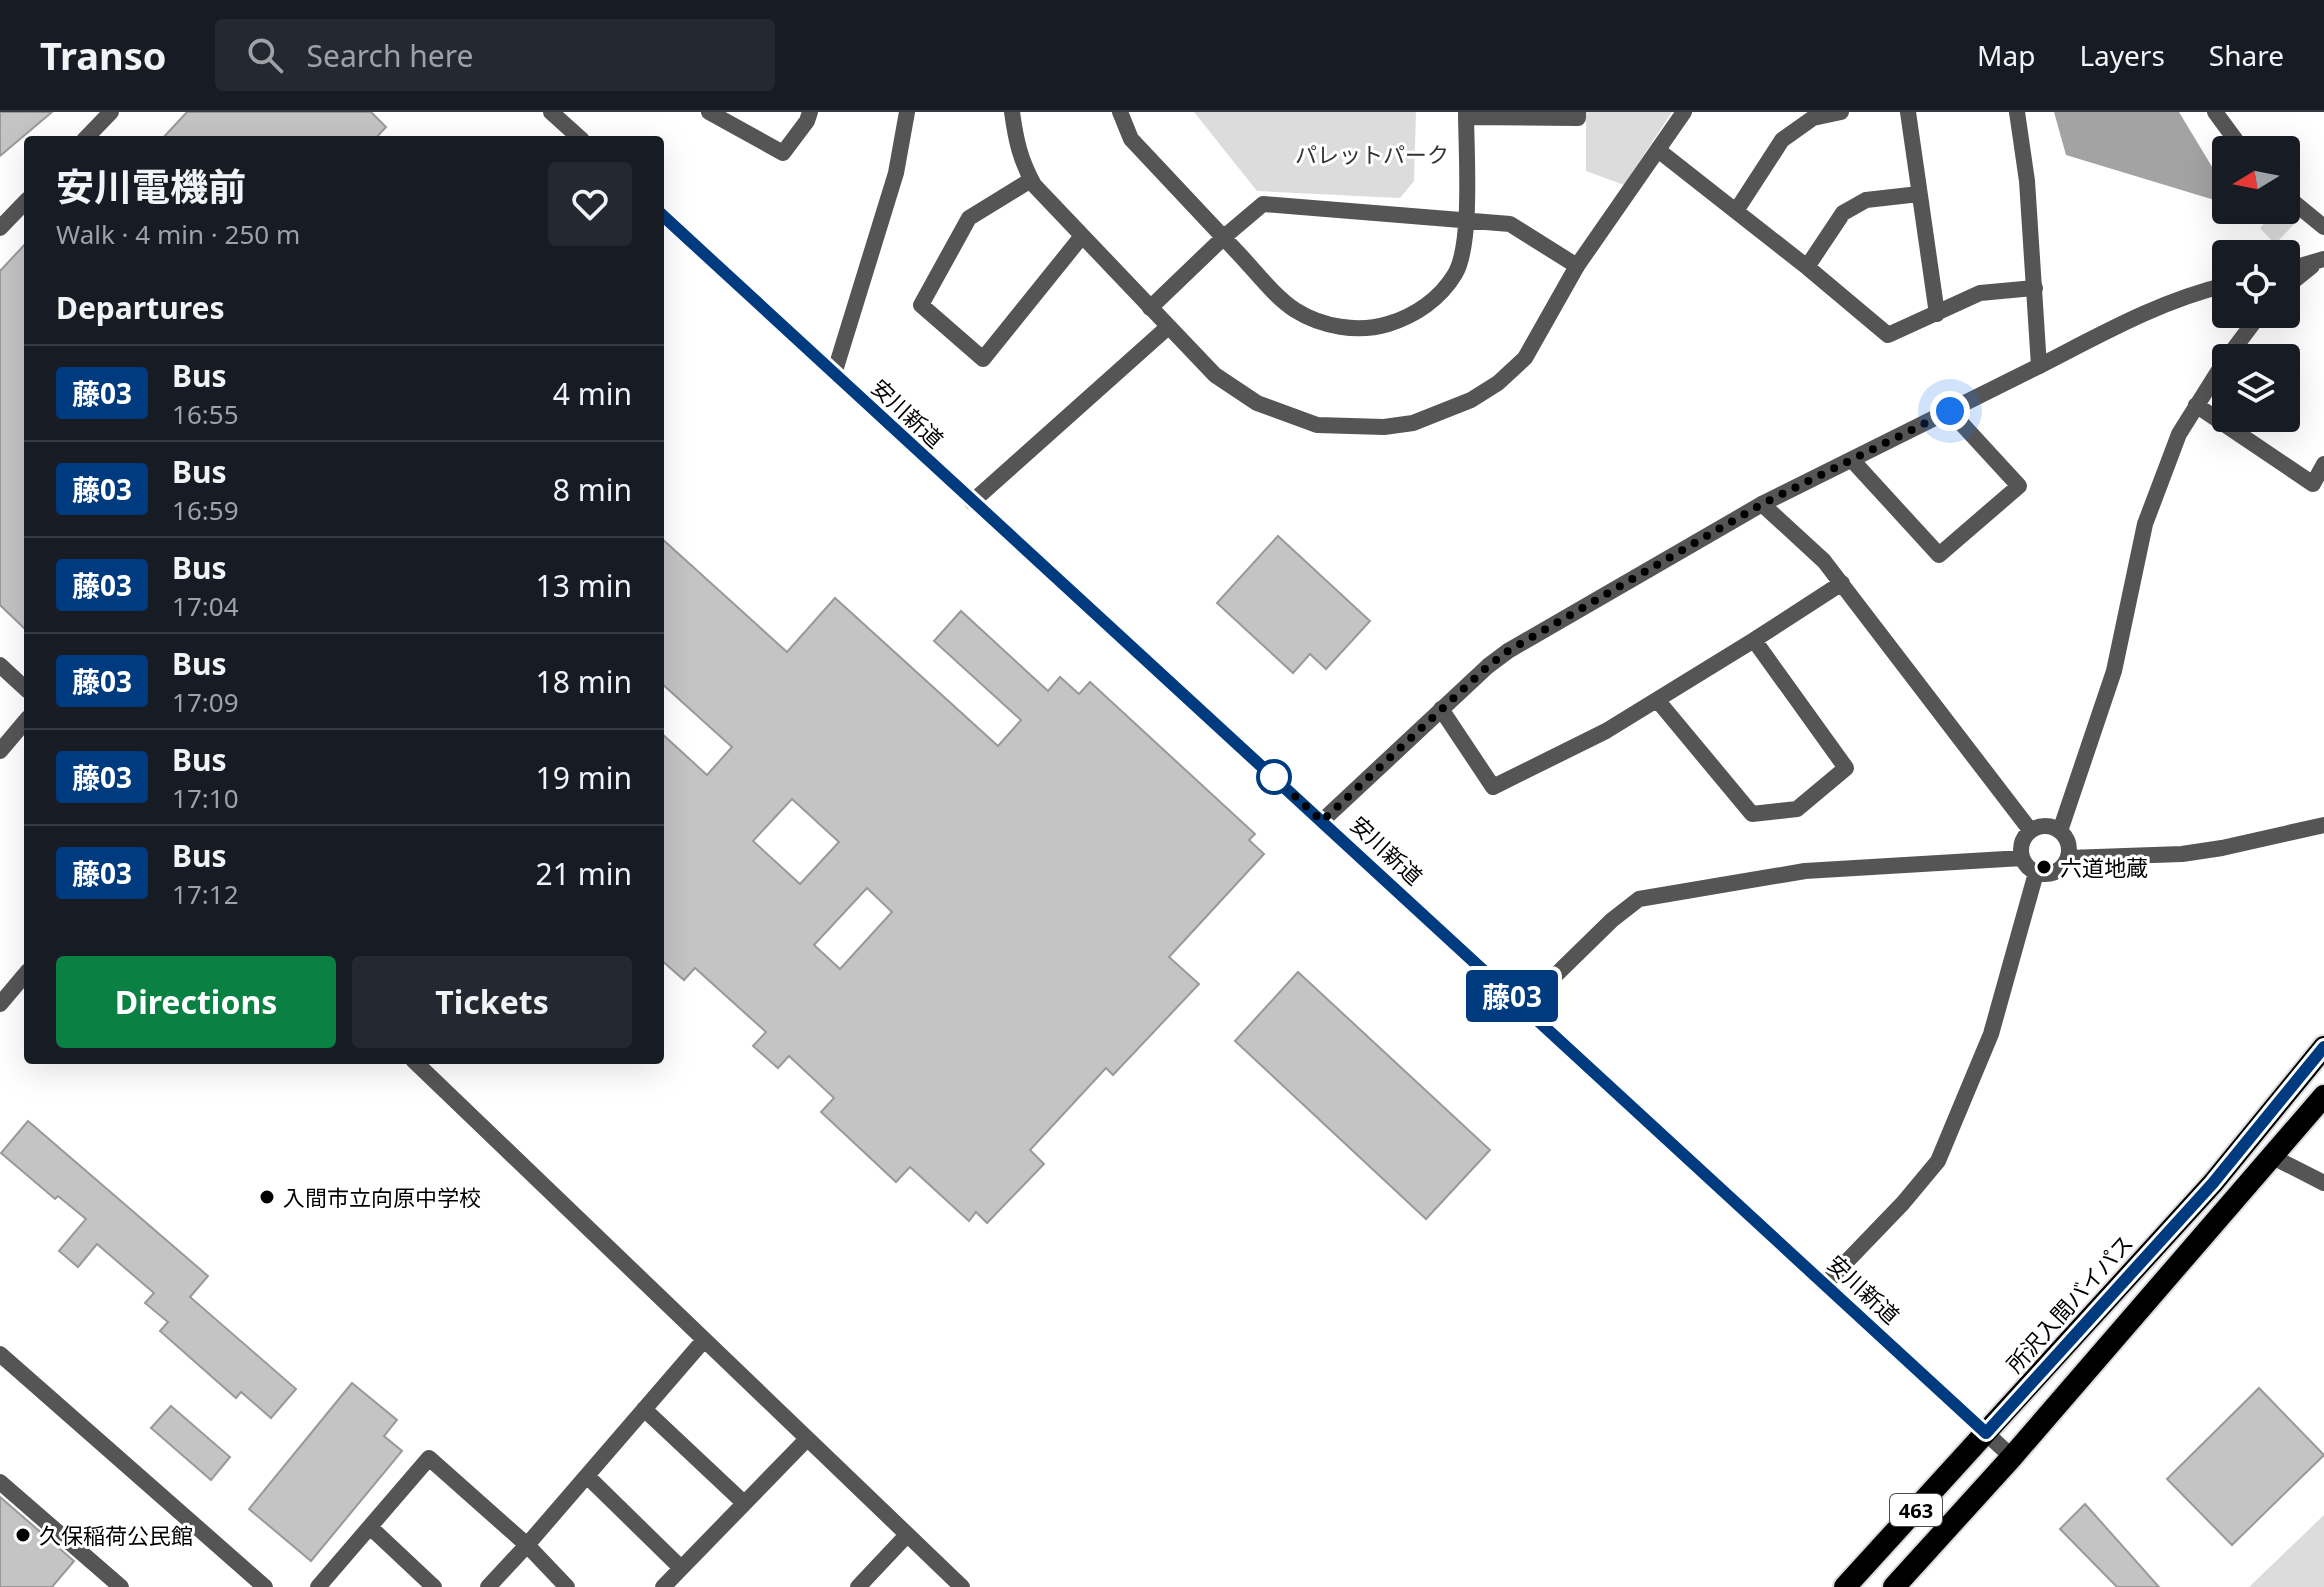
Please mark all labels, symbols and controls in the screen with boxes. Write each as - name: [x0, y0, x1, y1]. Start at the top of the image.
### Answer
- search box: [215, 19, 775, 91]
- text: Transo: [40, 29, 167, 81]
- icon: search: [243, 33, 287, 77]
- text: Search here: [307, 35, 473, 76]
- text: Map: [1977, 36, 2035, 74]
- text: Layers: [2079, 36, 2165, 74]
- text: Share: [2209, 36, 2284, 74]
- north arrow: [2212, 136, 2300, 224]
- map controls: [2212, 136, 2300, 432]
- park label: パレットパーク: [1295, 139, 1449, 169]
- text: 安川電機前: [56, 160, 246, 212]
- button: heart: [548, 162, 632, 246]
- text: Walk · 4 min · 250 m: [56, 216, 300, 252]
- button: locate: [2212, 240, 2300, 328]
- text: Departures: [56, 287, 225, 328]
- button: layers: [2212, 344, 2300, 432]
- text: Bus: [172, 355, 227, 396]
- street label: 安川新道: [866, 372, 950, 454]
- text: 4 min: [553, 373, 632, 414]
- text: 藤03: [72, 374, 132, 412]
- your location: [1930, 391, 1970, 431]
- text: 16:55: [172, 396, 239, 432]
- text: Bus: [172, 451, 227, 492]
- text: 8 min: [553, 469, 632, 510]
- text: 藤03: [72, 470, 132, 508]
- text: 16:59: [172, 492, 239, 528]
- text: Bus: [172, 547, 227, 588]
- text: 13 min: [536, 565, 632, 606]
- text: 藤03: [72, 566, 132, 604]
- text: 17:04: [172, 588, 239, 624]
- text: Bus: [172, 643, 227, 684]
- text: 18 min: [536, 661, 632, 702]
- text: 藤03: [72, 662, 132, 700]
- text: 17:09: [172, 684, 239, 720]
- text: Bus: [172, 739, 227, 780]
- text: 19 min: [536, 757, 632, 798]
- text: 藤03: [72, 758, 132, 796]
- unlabelled marker: [1257, 760, 1291, 794]
- text: 17:10: [172, 780, 239, 816]
- street label: 安川新道: [1345, 809, 1429, 891]
- text: Bus: [172, 835, 227, 876]
- place label: 六道地蔵: [2060, 852, 2148, 882]
- text: 21 min: [536, 853, 632, 894]
- text: 藤03: [72, 854, 132, 892]
- marker: 六道地蔵: [2035, 858, 2053, 876]
- text: 17:12: [172, 876, 239, 912]
- button: Directions: [56, 956, 336, 1048]
- button: Tickets: [352, 956, 632, 1048]
- line badge: 藤03: [1466, 970, 1558, 1022]
- text: 藤03: [1482, 977, 1542, 1015]
- place label: 入間市立向原中学校: [283, 1182, 481, 1212]
- marker: 入間市立向原中学校: [258, 1188, 276, 1206]
- street label: 所沢入間バイパス: [1999, 1228, 2139, 1378]
- street label: 安川新道: [1822, 1248, 1906, 1330]
- road number: 463: [1890, 1494, 1942, 1526]
- place label: 久保稲荷公民館: [39, 1520, 193, 1550]
- marker: 久保稲荷公民館: [14, 1526, 32, 1544]

